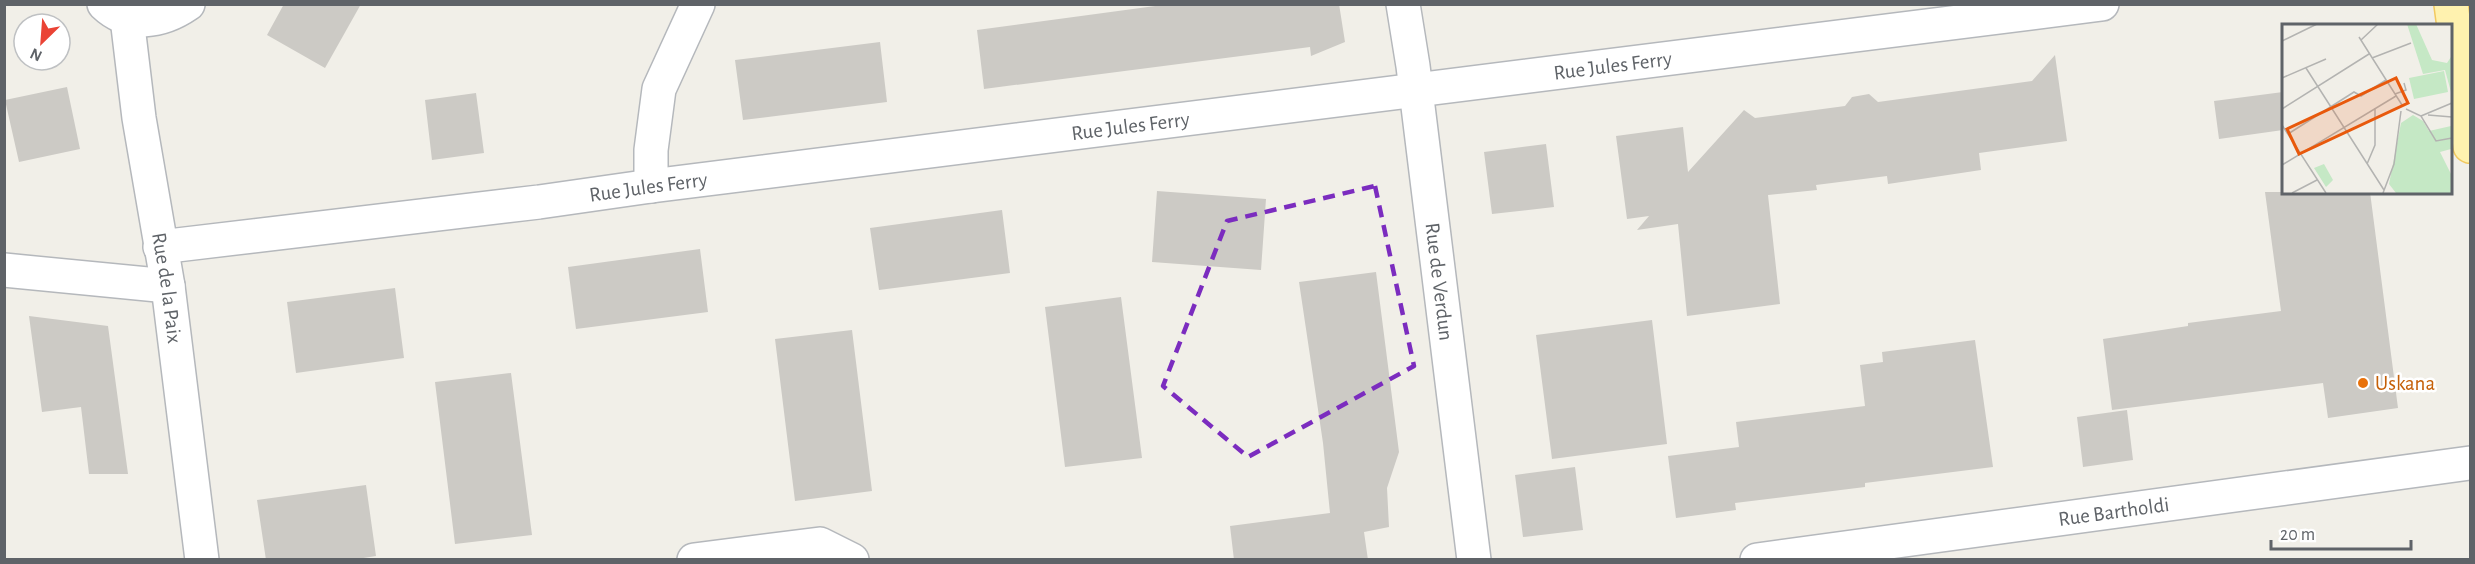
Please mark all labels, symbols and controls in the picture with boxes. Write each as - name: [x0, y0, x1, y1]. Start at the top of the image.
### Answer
- north arrow: [12, 12, 72, 72]
- inset map: [2282, 24, 2451, 194]
- text: N: [28, 45, 45, 64]
- street label: Rue Jules Ferry: [1552, 48, 1673, 83]
- street label: Rue Jules Ferry: [1070, 108, 1191, 144]
- street label: Rue Jules Ferry: [588, 169, 709, 205]
- street label: Rue de Verdun: [1422, 221, 1457, 342]
- street label: Rue de la Paix: [148, 231, 186, 345]
- place label: Uskana: [2375, 373, 2435, 394]
- marker: Uskana: [2356, 376, 2370, 390]
- street label: Rue Bartholdi: [2057, 494, 2171, 529]
- scale bar: [2271, 513, 2410, 551]
- text: 20 m: [2280, 526, 2315, 544]

